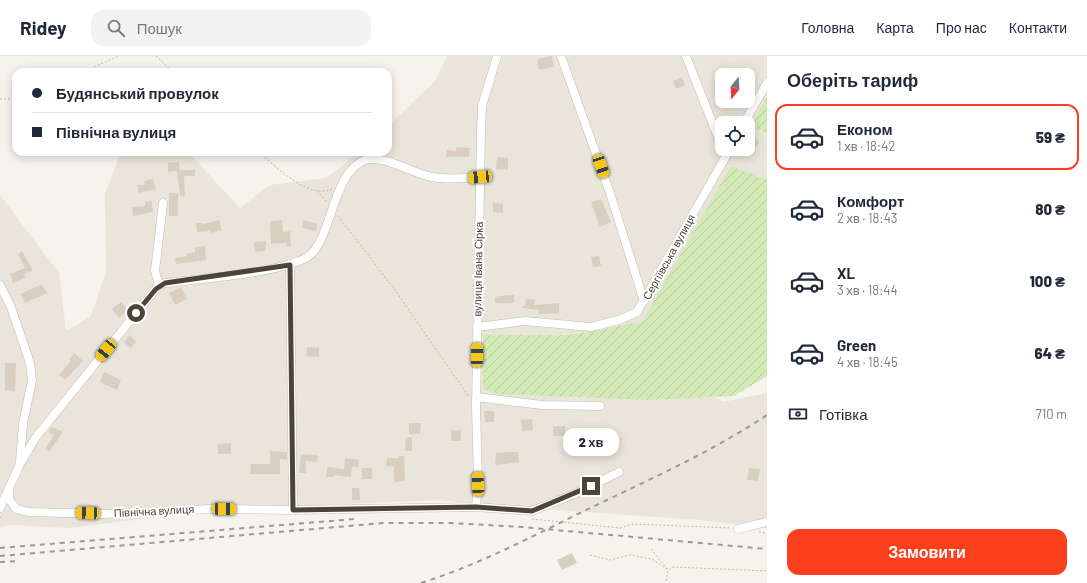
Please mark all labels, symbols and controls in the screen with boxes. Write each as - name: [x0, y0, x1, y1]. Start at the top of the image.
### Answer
- search box: [91, 10, 371, 46]
- text: Ridey: [20, 16, 67, 39]
- icon: search: [105, 17, 127, 39]
- text: Пошук: [137, 19, 182, 37]
- text: Головна: [801, 19, 854, 36]
- text: Карта: [876, 19, 914, 36]
- text: Про нас: [936, 19, 987, 36]
- text: Контакти: [1009, 19, 1067, 36]
- north arrow: [715, 68, 755, 108]
- map controls: [715, 68, 755, 156]
- text: Оберіть тариф: [787, 69, 918, 91]
- text: Будянський провулок: [56, 84, 219, 102]
- button: locate: [715, 116, 755, 156]
- icon: car: [789, 119, 825, 155]
- text: Економ: [837, 120, 893, 138]
- text: Північна вулиця: [56, 123, 176, 141]
- text: 59 ₴: [1036, 128, 1065, 146]
- text: 1 хв · 18:42: [837, 138, 895, 154]
- car: [591, 153, 611, 179]
- car: [468, 170, 492, 184]
- icon: car: [789, 191, 825, 227]
- text: Комфорт: [837, 192, 904, 210]
- text: 80 ₴: [1035, 200, 1065, 218]
- text: 2 хв · 18:43: [837, 210, 898, 226]
- street label: Сергіївська вулиця: [640, 212, 697, 302]
- street label: вулиця Івана Сірка: [470, 221, 485, 317]
- icon: car: [789, 263, 825, 299]
- text: XL: [837, 264, 855, 282]
- text: 100 ₴: [1030, 272, 1065, 290]
- text: 3 хв · 18:44: [837, 282, 898, 298]
- route start: [127, 304, 145, 322]
- icon: car: [789, 335, 825, 371]
- text: Green: [837, 336, 876, 354]
- car: [94, 337, 118, 363]
- car: [471, 343, 483, 367]
- text: 64 ₴: [1034, 344, 1065, 362]
- text: 4 хв · 18:45: [837, 354, 898, 370]
- icon: cash: [787, 403, 809, 425]
- text: Готівка: [819, 405, 868, 423]
- text: 710 m: [1036, 406, 1067, 422]
- callout: 2 хв: [563, 428, 619, 456]
- text: 2 хв: [578, 434, 604, 450]
- car: [472, 472, 484, 496]
- route end: [582, 477, 600, 495]
- street label: Північна вулиця: [113, 502, 195, 519]
- car: [212, 503, 236, 515]
- car: [76, 507, 100, 519]
- button: Замовити: [787, 529, 1067, 575]

